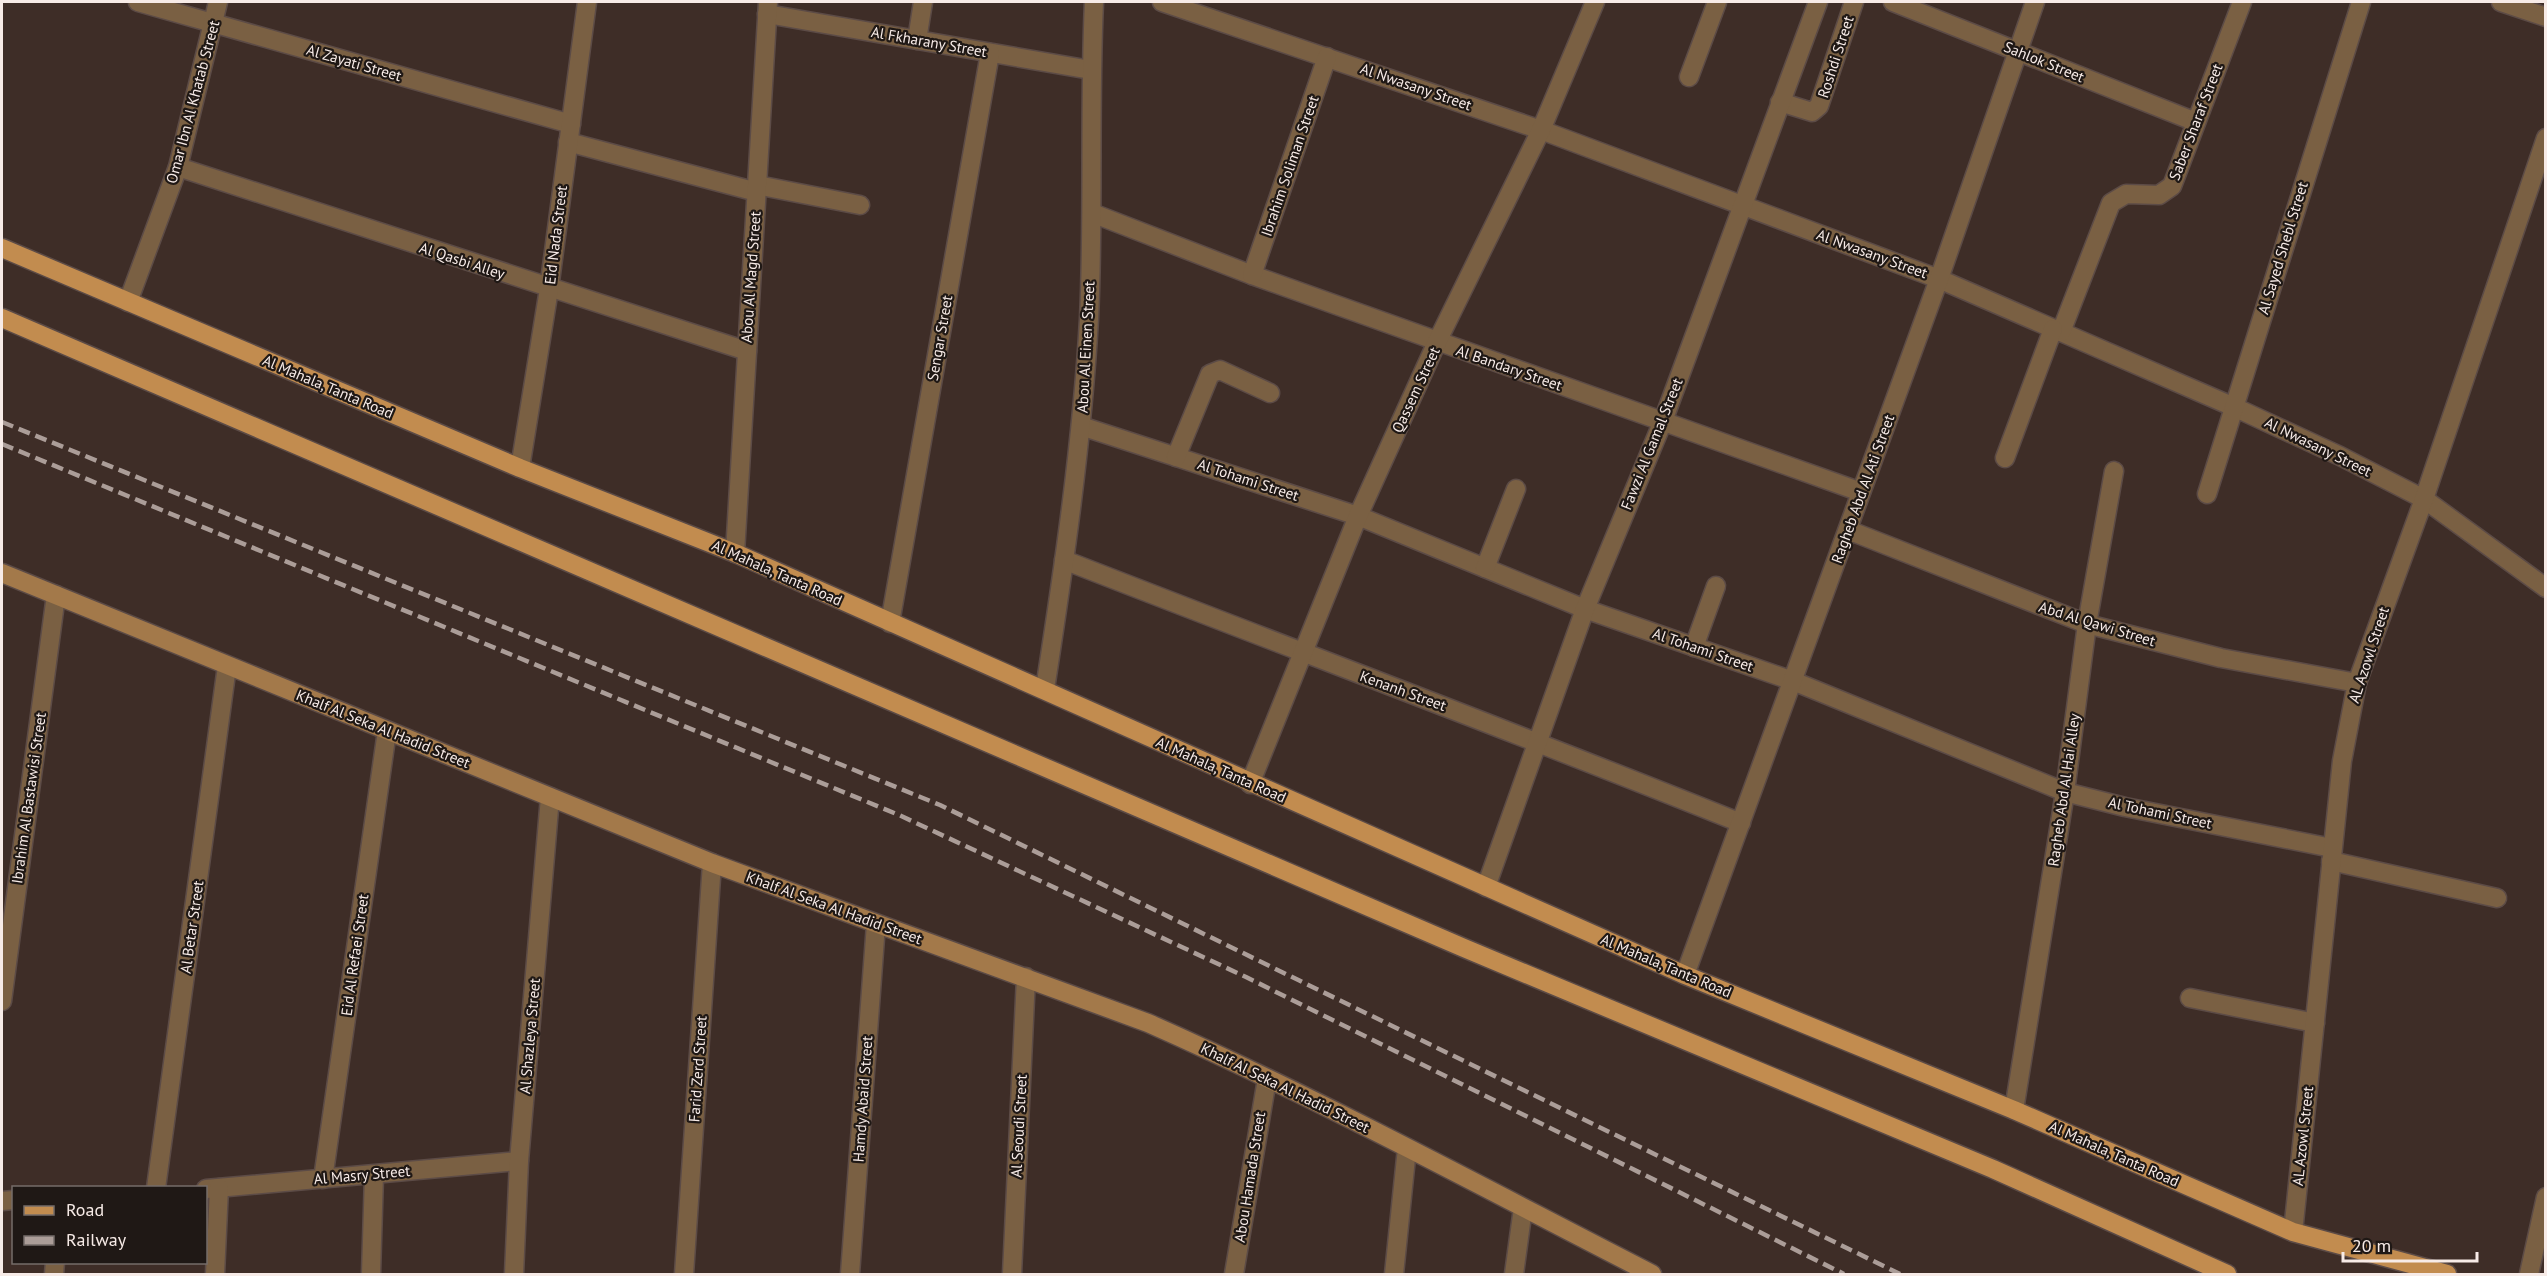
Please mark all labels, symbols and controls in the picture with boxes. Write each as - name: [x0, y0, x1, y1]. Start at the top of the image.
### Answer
- street label: Roshdi Street: [1813, 13, 1858, 100]
- street label: Omar Ibn Al Khatab Street: [162, 18, 223, 186]
- street label: Al Fkharany Street: [870, 22, 988, 61]
- street label: Sahlok Street: [2001, 37, 2087, 86]
- street label: Al Zayati Street: [304, 40, 404, 85]
- street label: Al Nwasany Street: [1358, 59, 1474, 114]
- street label: Saber Sharaf Street: [2165, 61, 2227, 183]
- street label: Ibrahim Soliman Street: [1256, 93, 1323, 239]
- street label: Al Sayed Shebl Street: [2253, 179, 2312, 316]
- street label: Eid Nada Street: [540, 184, 571, 285]
- street label: Abou Al Magd Street: [736, 211, 765, 343]
- street label: Al Nwasany Street: [1814, 225, 1930, 282]
- street label: Al Qasbi Alley: [417, 238, 507, 283]
- street label: Abou Al Einen Street: [1073, 281, 1098, 413]
- street label: Sengar Street: [923, 294, 956, 382]
- street label: Al Bandary Street: [1454, 340, 1565, 395]
- street label: Qassem Street: [1387, 344, 1444, 436]
- street label: Al Mahala, Tanta Road: [260, 350, 397, 423]
- street label: Fawzi Al Gamal Street: [1616, 375, 1687, 512]
- street label: Ragheb Abd Al Ati Street: [1827, 412, 1898, 566]
- street label: Al Nwasany Street: [2262, 412, 2375, 481]
- street label: Al Tohami Street: [1195, 454, 1301, 505]
- street label: Al Mahala, Tanta Road: [709, 535, 845, 610]
- street label: Abd Al Qawi Street: [2037, 597, 2158, 650]
- street label: AL Azowl Street: [2344, 604, 2393, 705]
- street label: Al Tohami Street: [1650, 623, 1756, 676]
- street label: Kenanh Street: [1357, 666, 1449, 715]
- street label: Khalf Al Seka Al Hadid Street: [294, 685, 473, 772]
- street label: Ibrahim Al Bastawisi Street: [7, 711, 50, 885]
- street label: Ragheb Abd Al Hai Alley: [2043, 712, 2084, 868]
- street label: Al Mahala, Tanta Road: [1153, 732, 1289, 807]
- street label: Al Tohami Street: [2107, 792, 2214, 833]
- street label: Khalf Al Seka Al Hadid Street: [744, 867, 925, 948]
- street label: Al Betar Street: [176, 879, 207, 975]
- street label: Eid Al Refaei Street: [337, 893, 372, 1017]
- street label: Al Mahala, Tanta Road: [1598, 929, 1735, 1002]
- street label: Al Shazleya Street: [515, 977, 544, 1095]
- street label: Farid Zerd Street: [684, 1015, 711, 1123]
- street label: Hamdy Abaid Street: [849, 1035, 876, 1163]
- street label: Khalf Al Seka Al Hadid Street: [1198, 1038, 1373, 1137]
- street label: Al Seoudi Street: [1006, 1074, 1031, 1178]
- street label: AL Azowl Street: [2288, 1085, 2317, 1187]
- street label: Abou Hamada Street: [1230, 1110, 1269, 1244]
- street label: Al Mahala, Tanta Road: [2046, 1116, 2182, 1191]
- street label: Al Masry Street: [313, 1161, 411, 1188]
- legend: [12, 1186, 207, 1264]
- text: Road: [66, 1198, 104, 1221]
- scale bar: [2343, 1225, 2476, 1263]
- text: Railway: [66, 1228, 127, 1251]
- text: 20 m: [2352, 1234, 2391, 1257]

